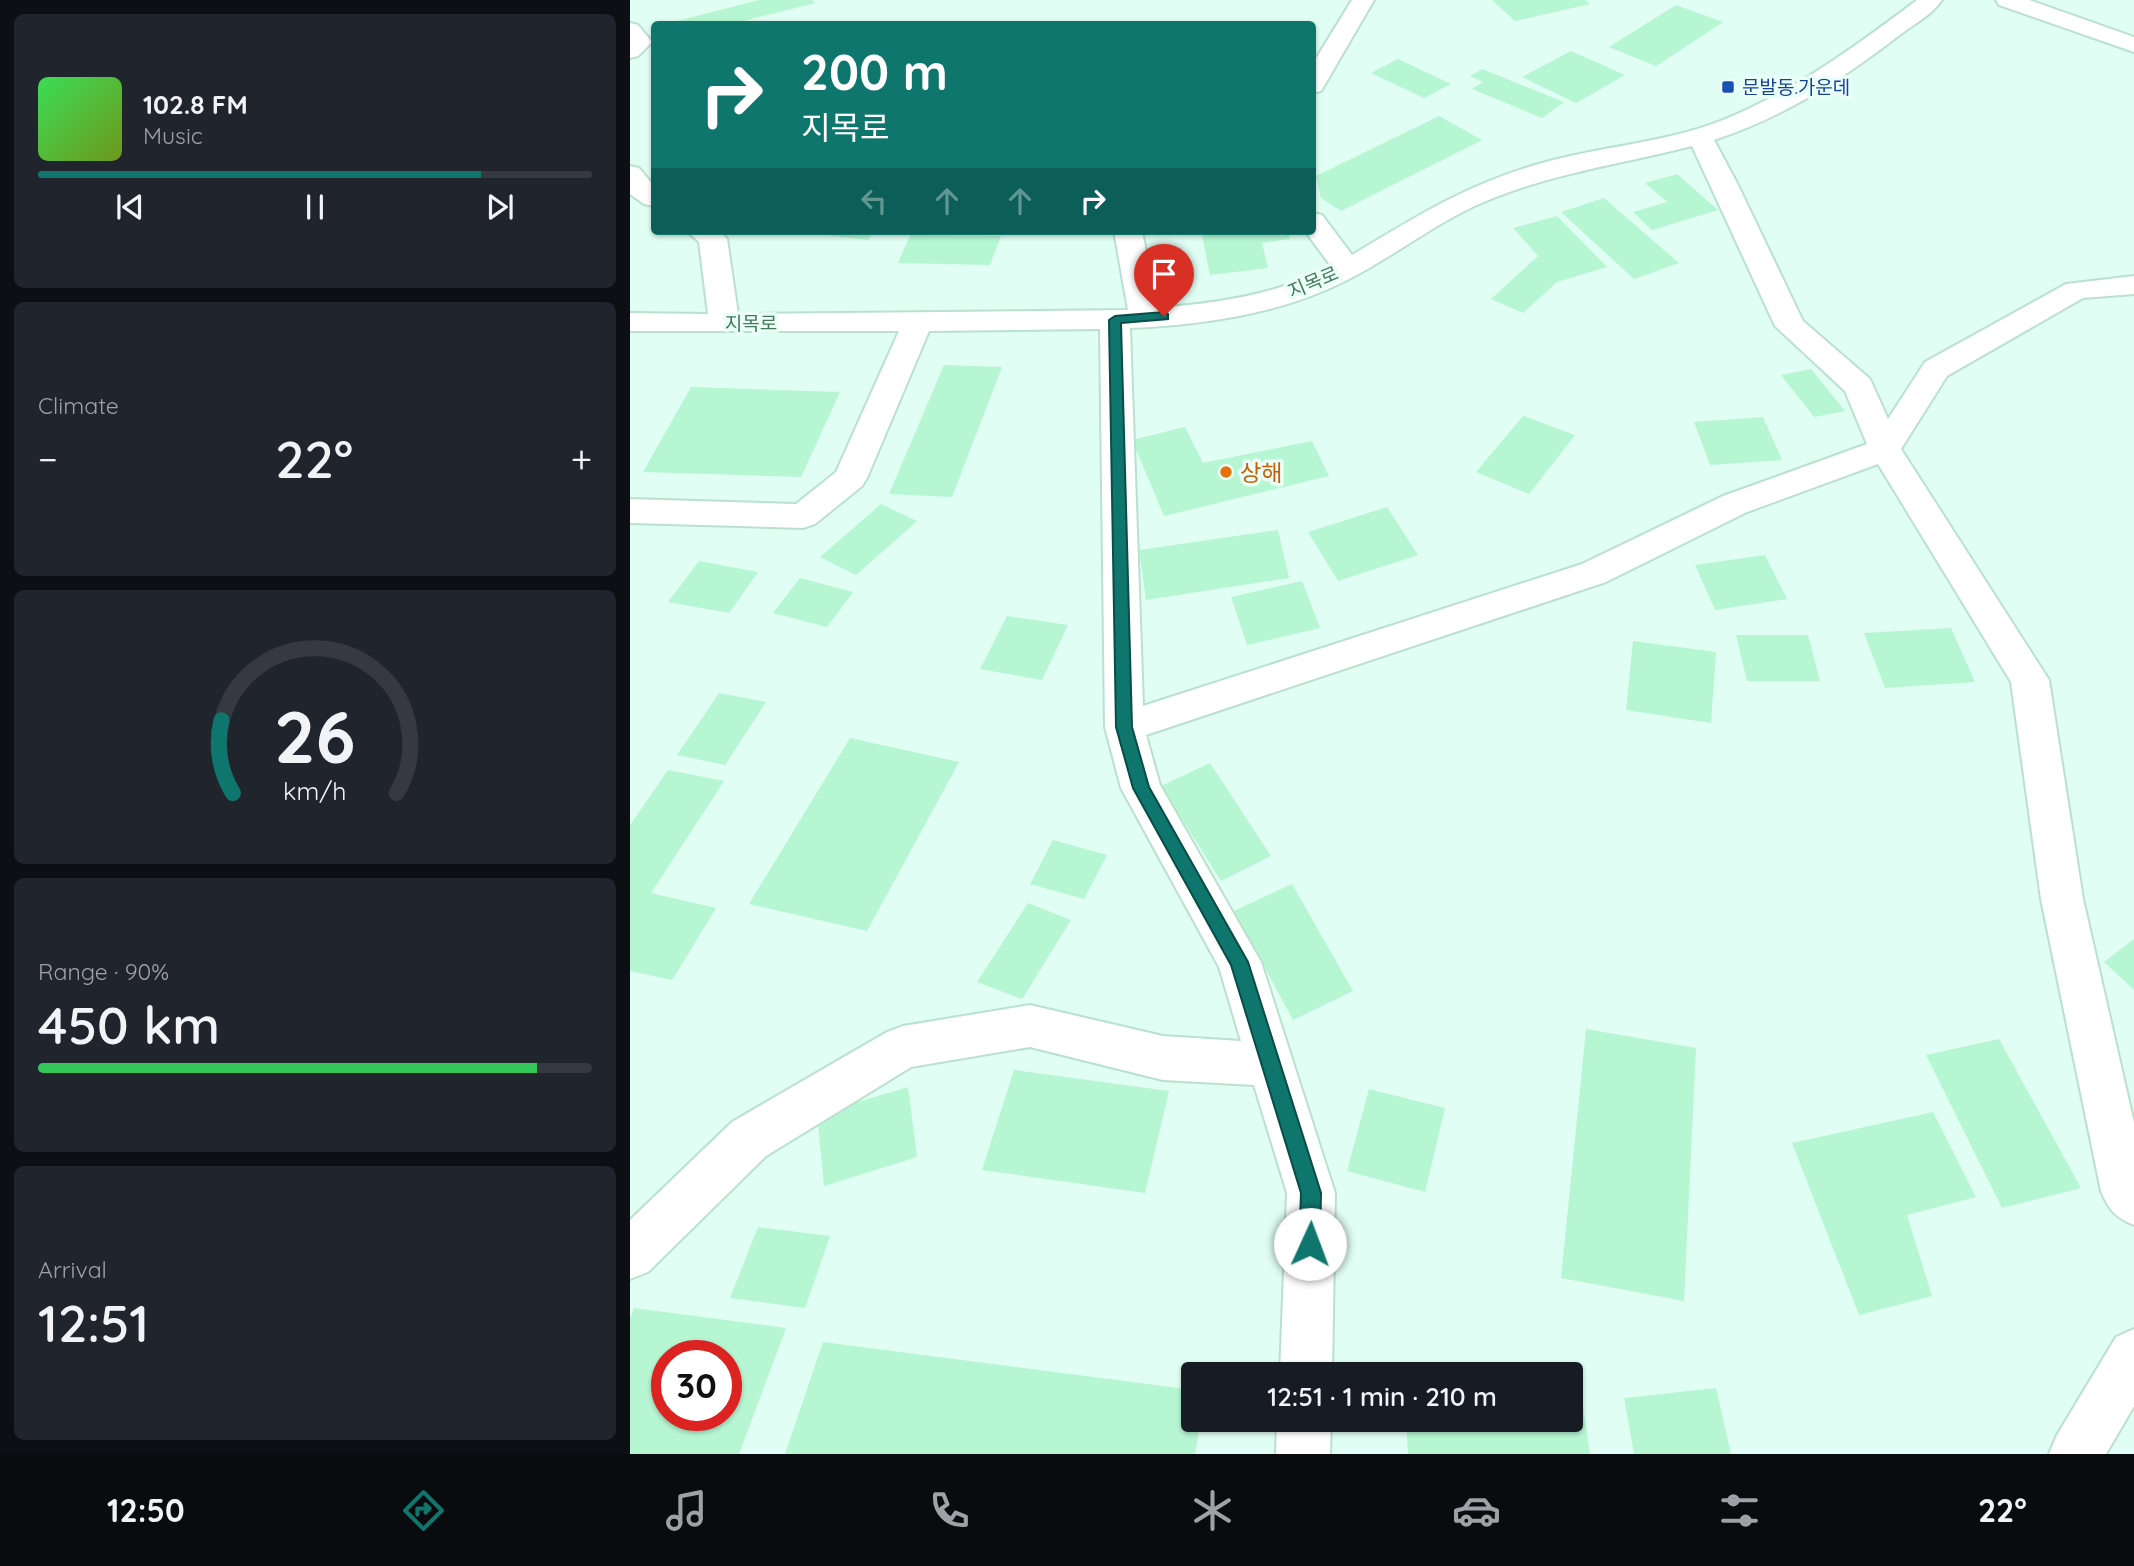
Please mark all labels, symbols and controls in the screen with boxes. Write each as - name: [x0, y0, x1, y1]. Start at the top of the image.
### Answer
- text: 200 m: [801, 41, 948, 102]
- icon: right: [686, 49, 777, 140]
- place label: 문발동.가운데: [1742, 75, 1850, 99]
- marker: 문발동.가운데: [1720, 79, 1736, 95]
- text: 102.8 FM: [143, 88, 248, 121]
- text: 지목로: [801, 107, 889, 147]
- text: Music: [143, 121, 203, 150]
- icon: left: [855, 182, 893, 220]
- icon: ahead: [928, 182, 966, 220]
- icon: ahead: [1001, 182, 1039, 220]
- icon: right: [1074, 182, 1112, 220]
- icon: previous: [111, 188, 149, 226]
- icon: pause: [296, 188, 334, 226]
- icon: next: [481, 188, 519, 226]
- pin: [1134, 244, 1194, 316]
- icon: arrive: [1145, 255, 1183, 293]
- street label: 지목로: [1284, 261, 1342, 303]
- street label: 지목로: [725, 311, 777, 335]
- text: Climate: [38, 391, 119, 420]
- text: 22°: [275, 426, 353, 491]
- text: −: [38, 435, 58, 483]
- text: +: [571, 435, 592, 483]
- place label: 상해: [1240, 458, 1282, 487]
- marker: 상해: [1218, 464, 1234, 480]
- text: 26: [274, 690, 356, 781]
- text: km/h: [283, 775, 347, 806]
- text: Range · 90%: [38, 957, 169, 986]
- text: 450 km: [38, 992, 220, 1057]
- position arrow: [1273, 1207, 1347, 1281]
- text: Arrival: [38, 1255, 107, 1284]
- text: 12:51: [38, 1290, 149, 1355]
- speed limit sign: 30: [651, 1340, 742, 1431]
- text: 12:51 · 1 min · 210 m: [1267, 1380, 1497, 1413]
- icon: directions: [399, 1486, 448, 1535]
- icon: music: [662, 1486, 711, 1535]
- icon: phone: [925, 1486, 974, 1535]
- icon: climate: [1188, 1486, 1237, 1535]
- icon: car: [1452, 1486, 1501, 1535]
- icon: filters: [1715, 1486, 1764, 1535]
- text: 12:50: [107, 1490, 185, 1530]
- text: 22°: [1978, 1490, 2027, 1530]

